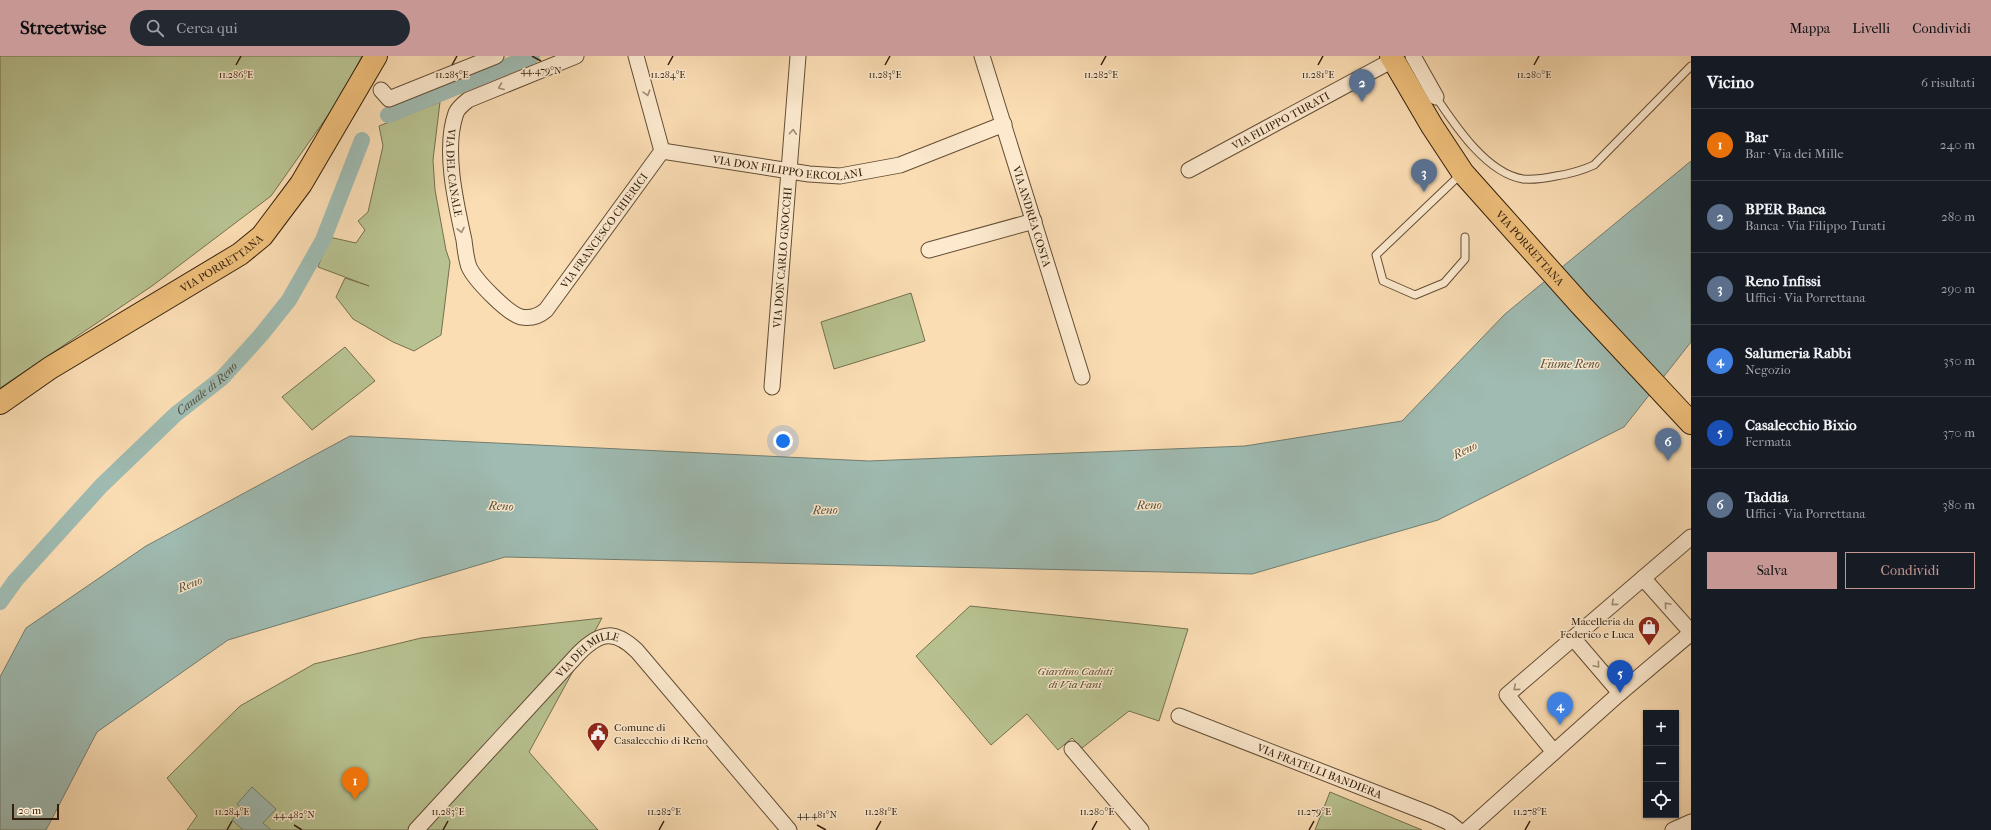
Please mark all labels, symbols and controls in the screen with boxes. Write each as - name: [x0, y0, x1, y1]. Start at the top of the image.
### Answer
- search box: [130, 10, 410, 46]
- text: Streetwise: [20, 17, 106, 39]
- icon: search: [144, 17, 166, 39]
- text: Cerca qui: [176, 19, 238, 37]
- text: Mappa: [1789, 20, 1830, 37]
- text: Livelli: [1852, 20, 1890, 37]
- text: Condividi: [1912, 20, 1971, 37]
- text: 44.479°N: [520, 65, 562, 77]
- text: 11.286°E: [219, 69, 253, 81]
- text: 11.285°E: [435, 69, 469, 81]
- text: 11.284°E: [651, 69, 685, 81]
- text: 11.283°E: [868, 69, 902, 81]
- text: 11.282°E: [1084, 69, 1118, 81]
- text: 11.281°E: [1302, 69, 1334, 81]
- pin: 2: [1349, 69, 1375, 102]
- text: 11.280°E: [1517, 69, 1551, 81]
- text: Vicino: [1707, 72, 1754, 92]
- text: 6 risultati: [1921, 75, 1975, 90]
- one-way arrow: [498, 82, 505, 90]
- street label: VIA FILIPPO TURATI: [1229, 89, 1332, 153]
- one-way arrow: [642, 90, 651, 97]
- street label: VIA DEL CANALE: [444, 127, 465, 218]
- text: Bar: [1745, 128, 1768, 146]
- one-way arrow: [788, 129, 797, 135]
- text: 1: [1718, 137, 1722, 152]
- text: 240 m: [1940, 137, 1975, 152]
- text: Bar · Via dei Mille: [1745, 146, 1844, 161]
- street label: VIA DON FILIPPO ERCOLANI: [711, 152, 864, 183]
- pin: 3: [1411, 159, 1437, 192]
- street label: VIA ANDREA COSTA: [1010, 163, 1054, 269]
- street label: VIA FRANCESCO CHIERICI: [557, 170, 651, 292]
- street label: VIA DON CARLO GNOCCHI: [770, 186, 794, 329]
- text: BPER Banca: [1745, 200, 1826, 218]
- street label: VIA PORRETTANA: [1492, 207, 1567, 289]
- text: 2: [1717, 209, 1723, 224]
- text: 280 m: [1941, 209, 1975, 224]
- text: Banca · Via Filippo Turati: [1745, 218, 1886, 233]
- one-way arrow: [457, 227, 465, 233]
- street label: VIA PORRETTANA: [177, 231, 266, 295]
- text: Reno Infissi: [1745, 272, 1821, 290]
- text: 3: [1717, 281, 1723, 296]
- text: 290 m: [1941, 281, 1975, 296]
- text: Uffici · Via Porrettana: [1745, 290, 1866, 305]
- text: Salumeria Rabbi: [1745, 344, 1851, 362]
- text: 4: [1716, 353, 1724, 368]
- text: 350 m: [1943, 353, 1975, 368]
- water label: Fiume Reno: [1539, 357, 1600, 371]
- water label: Canale di Reno: [174, 359, 240, 418]
- text: Negozio: [1745, 362, 1791, 377]
- text: Casalecchio Bixio: [1745, 416, 1857, 434]
- text: 5: [1717, 425, 1723, 440]
- text: 370 m: [1943, 425, 1975, 440]
- pin: 6: [1655, 428, 1681, 461]
- your location: [773, 431, 793, 451]
- text: Fermata: [1745, 434, 1791, 449]
- water label: Reno: [1450, 438, 1479, 462]
- text: Taddia: [1745, 488, 1788, 506]
- text: 6: [1716, 497, 1724, 512]
- text: 380 m: [1942, 497, 1975, 512]
- water label: Reno: [1135, 498, 1162, 512]
- water label: Reno: [487, 499, 514, 513]
- water label: Reno: [811, 503, 838, 517]
- text: Uffici · Via Porrettana: [1745, 506, 1866, 521]
- button: Salva: [1707, 552, 1837, 589]
- button: Condividi: [1845, 552, 1975, 589]
- water label: Reno: [175, 573, 204, 596]
- one-way arrow: [1611, 599, 1619, 606]
- one-way arrow: [1665, 602, 1672, 610]
- shop icon: Macelleria da Federico e Luca: [1636, 614, 1662, 647]
- place label: Macelleria da Federico e Luca: [1560, 615, 1635, 641]
- street label: VIA DEI MILLE: [552, 629, 621, 681]
- pin: 5: [1607, 660, 1633, 693]
- one-way arrow: [1592, 661, 1599, 668]
- park label: Giardino Caduti di Via Fani: [1037, 665, 1113, 691]
- one-way arrow: [1513, 684, 1520, 691]
- pin: 4: [1547, 692, 1573, 725]
- map controls: [1643, 710, 1679, 818]
- button: +: [1643, 710, 1679, 746]
- public building icon: Comune di Casalecchio di Reno: [585, 720, 611, 753]
- place label: Comune di Casalecchio di Reno: [614, 721, 708, 747]
- street label: VIA FRATELLI BANDIERA: [1254, 740, 1385, 801]
- button: −: [1643, 746, 1679, 782]
- pin: 1: [342, 767, 368, 800]
- button: locate: [1643, 782, 1679, 818]
- scale bar: [12, 802, 59, 821]
- text: 20 m: [18, 804, 41, 817]
- text: 11.284°E: [215, 806, 249, 818]
- text: 11.283°E: [431, 806, 465, 818]
- text: 11.282°E: [647, 806, 681, 818]
- text: 11.281°E: [865, 806, 897, 818]
- text: 11.280°E: [1080, 806, 1114, 818]
- text: 11.279°E: [1297, 806, 1331, 818]
- text: 11.278°E: [1513, 806, 1547, 818]
- text: 44.482°N: [273, 809, 315, 821]
- text: 44.481°N: [797, 809, 837, 821]

